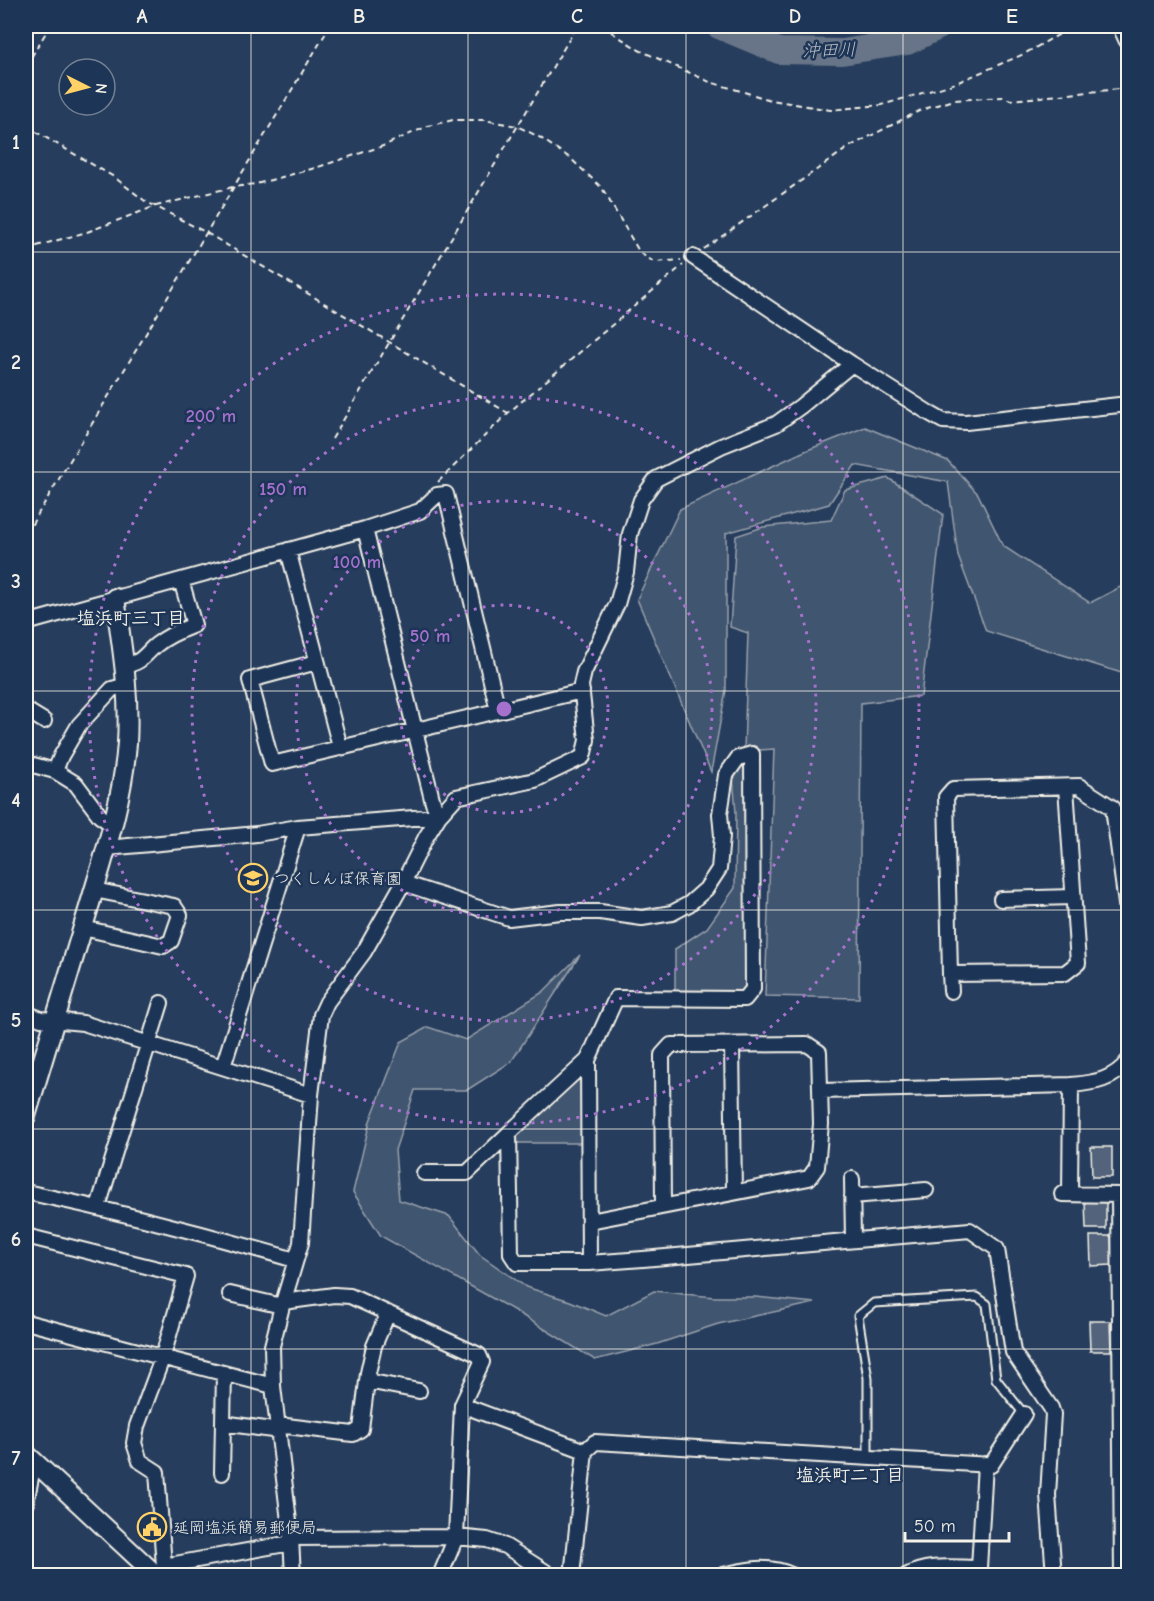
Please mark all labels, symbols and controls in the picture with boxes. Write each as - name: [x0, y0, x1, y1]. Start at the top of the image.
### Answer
- text: A: [136, 5, 148, 28]
- text: B: [353, 5, 365, 28]
- text: C: [571, 5, 583, 28]
- text: D: [789, 5, 801, 28]
- text: E: [1006, 5, 1018, 28]
- water label: 沖田川: [802, 39, 856, 62]
- north arrow: [57, 57, 117, 117]
- text: N: [91, 82, 110, 95]
- text: 1: [12, 131, 20, 154]
- text: 2: [11, 351, 21, 374]
- text: 200 m: [186, 406, 236, 427]
- text: 150 m: [259, 479, 307, 500]
- text: 100 m: [333, 552, 381, 573]
- text: 3: [11, 570, 21, 593]
- district label: 塩浜町三丁目: [77, 608, 185, 629]
- text: 50 m: [410, 626, 450, 647]
- centre of rings: [494, 699, 514, 719]
- text: 4: [11, 789, 21, 812]
- school or university icon: つくしんぼ保育園: [237, 862, 269, 894]
- place label: つくしんぼ保育園: [274, 870, 402, 888]
- text: 5: [11, 1009, 21, 1032]
- text: 6: [11, 1228, 21, 1251]
- text: 7: [12, 1447, 21, 1470]
- district label: 塩浜町二丁目: [796, 1465, 904, 1486]
- scale bar: [905, 1505, 1008, 1543]
- public building icon: 延岡塩浜簡易郵便局: [136, 1511, 168, 1543]
- text: 50 m: [914, 1516, 956, 1537]
- place label: 延岡塩浜簡易郵便局: [173, 1519, 317, 1537]

